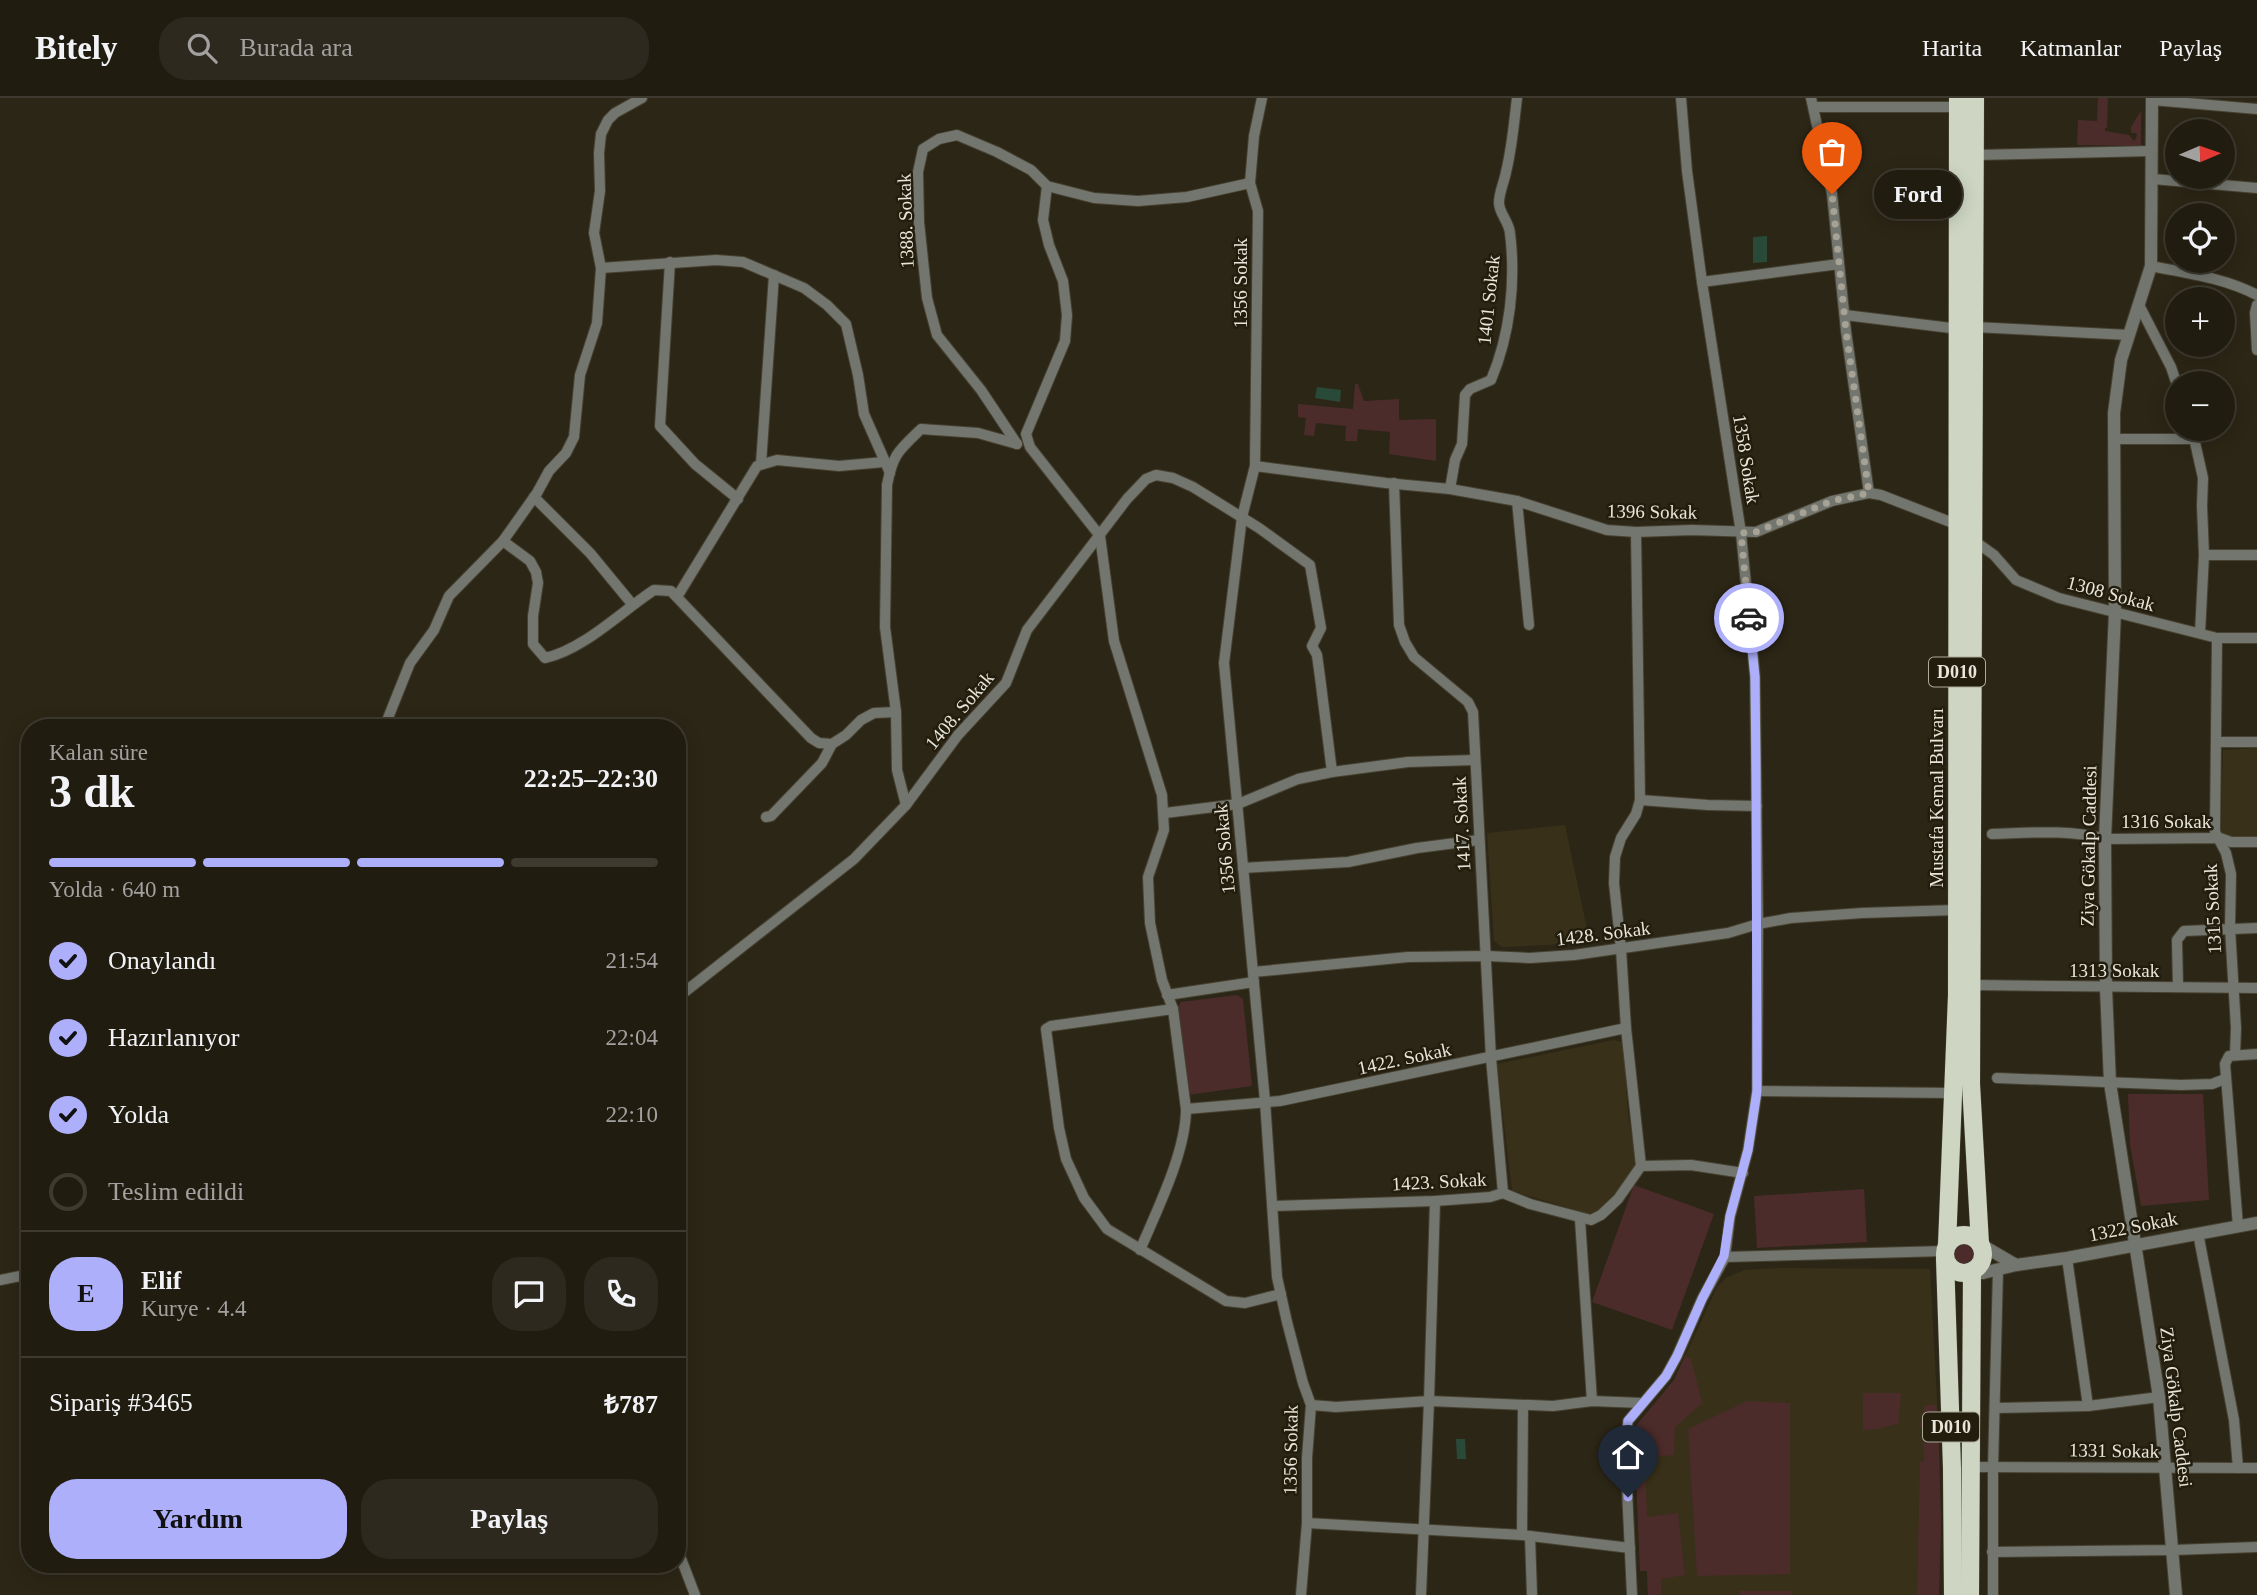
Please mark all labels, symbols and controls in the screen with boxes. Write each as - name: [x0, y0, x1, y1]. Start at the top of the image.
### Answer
- search box: [159, 17, 649, 80]
- icon: search: [183, 29, 221, 67]
- text: Bitely: [35, 30, 117, 66]
- text: Burada ara: [239, 33, 353, 62]
- text: Harita: [1922, 35, 1982, 61]
- text: Katmanlar: [2020, 35, 2121, 61]
- text: Paylaş: [2159, 35, 2222, 61]
- north arrow: [2165, 119, 2235, 189]
- map controls: [2165, 119, 2235, 441]
- pin: [1802, 122, 1862, 194]
- icon: bag: [1813, 133, 1851, 171]
- callout: Ford: [1874, 170, 1962, 218]
- street label: 1388. Sokak: [893, 173, 918, 269]
- text: Ford: [1894, 182, 1942, 207]
- button: locate: [2165, 203, 2235, 273]
- street label: 1356 Sokak: [1230, 237, 1251, 328]
- street label: 1401 Sokak: [1473, 254, 1504, 346]
- button: +: [2165, 287, 2235, 357]
- button: −: [2165, 371, 2235, 441]
- street label: 1358 Sokak: [1729, 413, 1764, 506]
- street label: 1396 Sokak: [1607, 500, 1698, 523]
- street label: 1308 Sokak: [2065, 572, 2158, 615]
- courier: [1714, 583, 1784, 653]
- icon: car: [1730, 599, 1768, 637]
- road number: D010: [1929, 658, 1985, 686]
- street label: 1408. Sokak: [921, 667, 998, 753]
- street label: Mustafa Kemal Bulvarı: [1926, 708, 1947, 888]
- text: Kalan süre: [49, 740, 148, 765]
- text: 22:25–22:30: [524, 764, 658, 793]
- street label: Ziya Gökalp Caddesi: [2077, 765, 2100, 927]
- text: 3 dk: [49, 766, 135, 817]
- street label: 1417. Sokak: [1449, 775, 1474, 872]
- street label: 1356 Sokak: [1210, 803, 1239, 895]
- street label: 1316 Sokak: [2121, 811, 2212, 832]
- street label: 1315 Sokak: [2200, 863, 2225, 955]
- text: Yolda · 640 m: [49, 877, 180, 902]
- street label: 1428. Sokak: [1555, 917, 1652, 950]
- icon: check: [49, 942, 87, 980]
- text: Onaylandı: [108, 946, 216, 975]
- text: 21:54: [606, 948, 658, 973]
- street label: 1313 Sokak: [2069, 960, 2160, 981]
- icon: check: [49, 1019, 87, 1057]
- text: Hazırlanıyor: [108, 1023, 239, 1052]
- text: 22:04: [606, 1025, 658, 1050]
- street label: 1422. Sokak: [1355, 1038, 1453, 1079]
- icon: check: [49, 1096, 87, 1134]
- text: Yolda: [108, 1100, 169, 1129]
- text: 22:10: [606, 1102, 658, 1127]
- street label: 1423. Sokak: [1391, 1169, 1488, 1194]
- text: Teslim edildi: [108, 1177, 244, 1206]
- street label: 1322 Sokak: [2087, 1207, 2180, 1245]
- button: chat: [492, 1257, 566, 1331]
- button: phone: [584, 1257, 658, 1331]
- text: Elif: [141, 1266, 181, 1295]
- text: E: [77, 1279, 95, 1308]
- text: Kurye · 4.4: [141, 1296, 246, 1321]
- street label: Ziya Gökalp Caddesi: [2156, 1326, 2197, 1488]
- text: Sipariş #3465: [49, 1388, 193, 1417]
- text: ₺787: [604, 1390, 658, 1419]
- street label: 1356 Sokak: [1279, 1404, 1302, 1495]
- road number: D010: [1923, 1412, 1979, 1442]
- pin: [1598, 1425, 1658, 1497]
- icon: home: [1609, 1436, 1647, 1474]
- street label: 1331 Sokak: [2069, 1439, 2160, 1462]
- button: Yardım: [49, 1479, 347, 1559]
- button: Paylaş: [361, 1479, 658, 1559]

